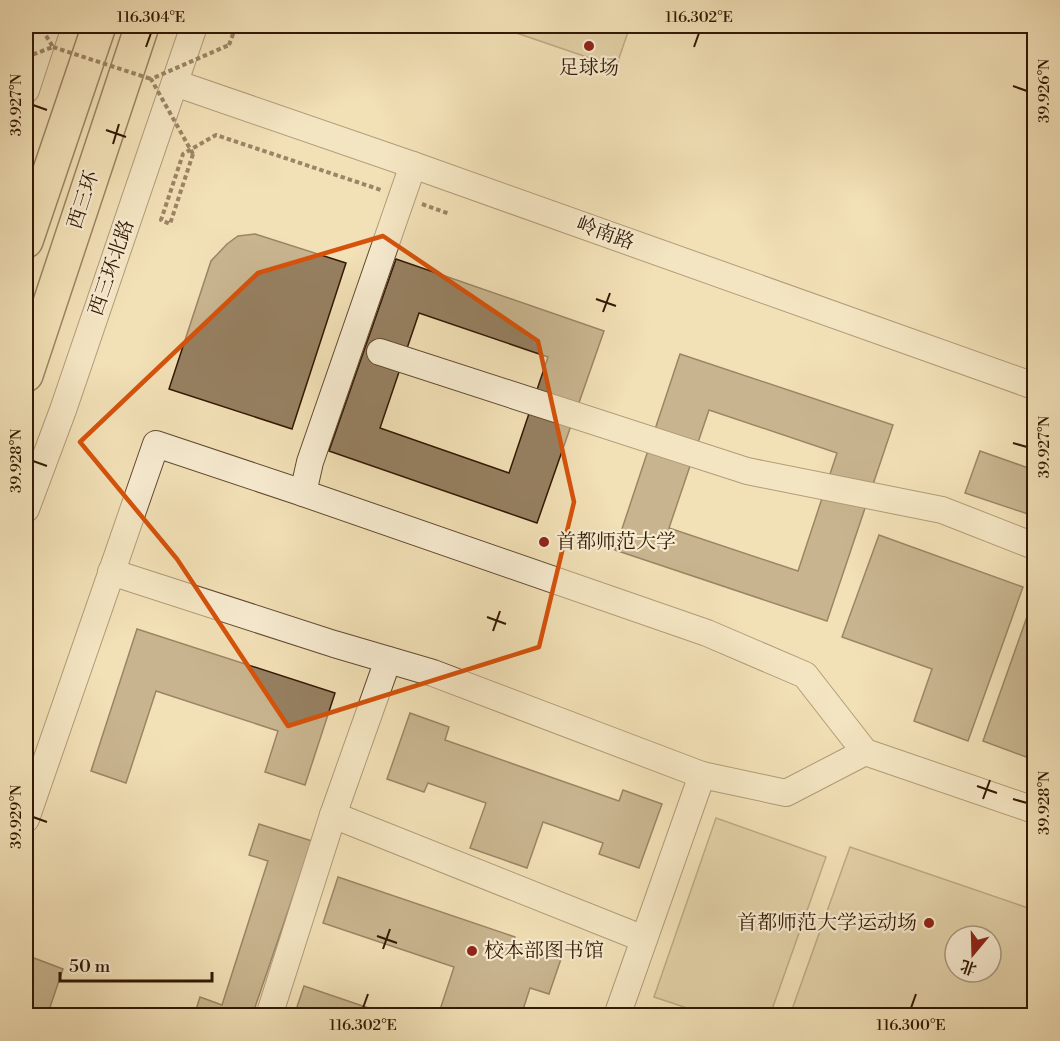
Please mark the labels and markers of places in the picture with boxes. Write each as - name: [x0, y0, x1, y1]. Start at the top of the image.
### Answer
- marker: 足球场: [582, 39, 596, 53]
- place label: 足球场: [559, 56, 619, 81]
- place label: 首都师范大学: [556, 530, 676, 555]
- marker: 首都师范大学: [537, 535, 551, 549]
- place label: 首都师范大学运动场: [737, 911, 917, 936]
- marker: 首都师范大学运动场: [922, 916, 936, 930]
- place label: 校本部图书馆: [484, 939, 604, 964]
- marker: 校本部图书馆: [465, 944, 479, 958]

